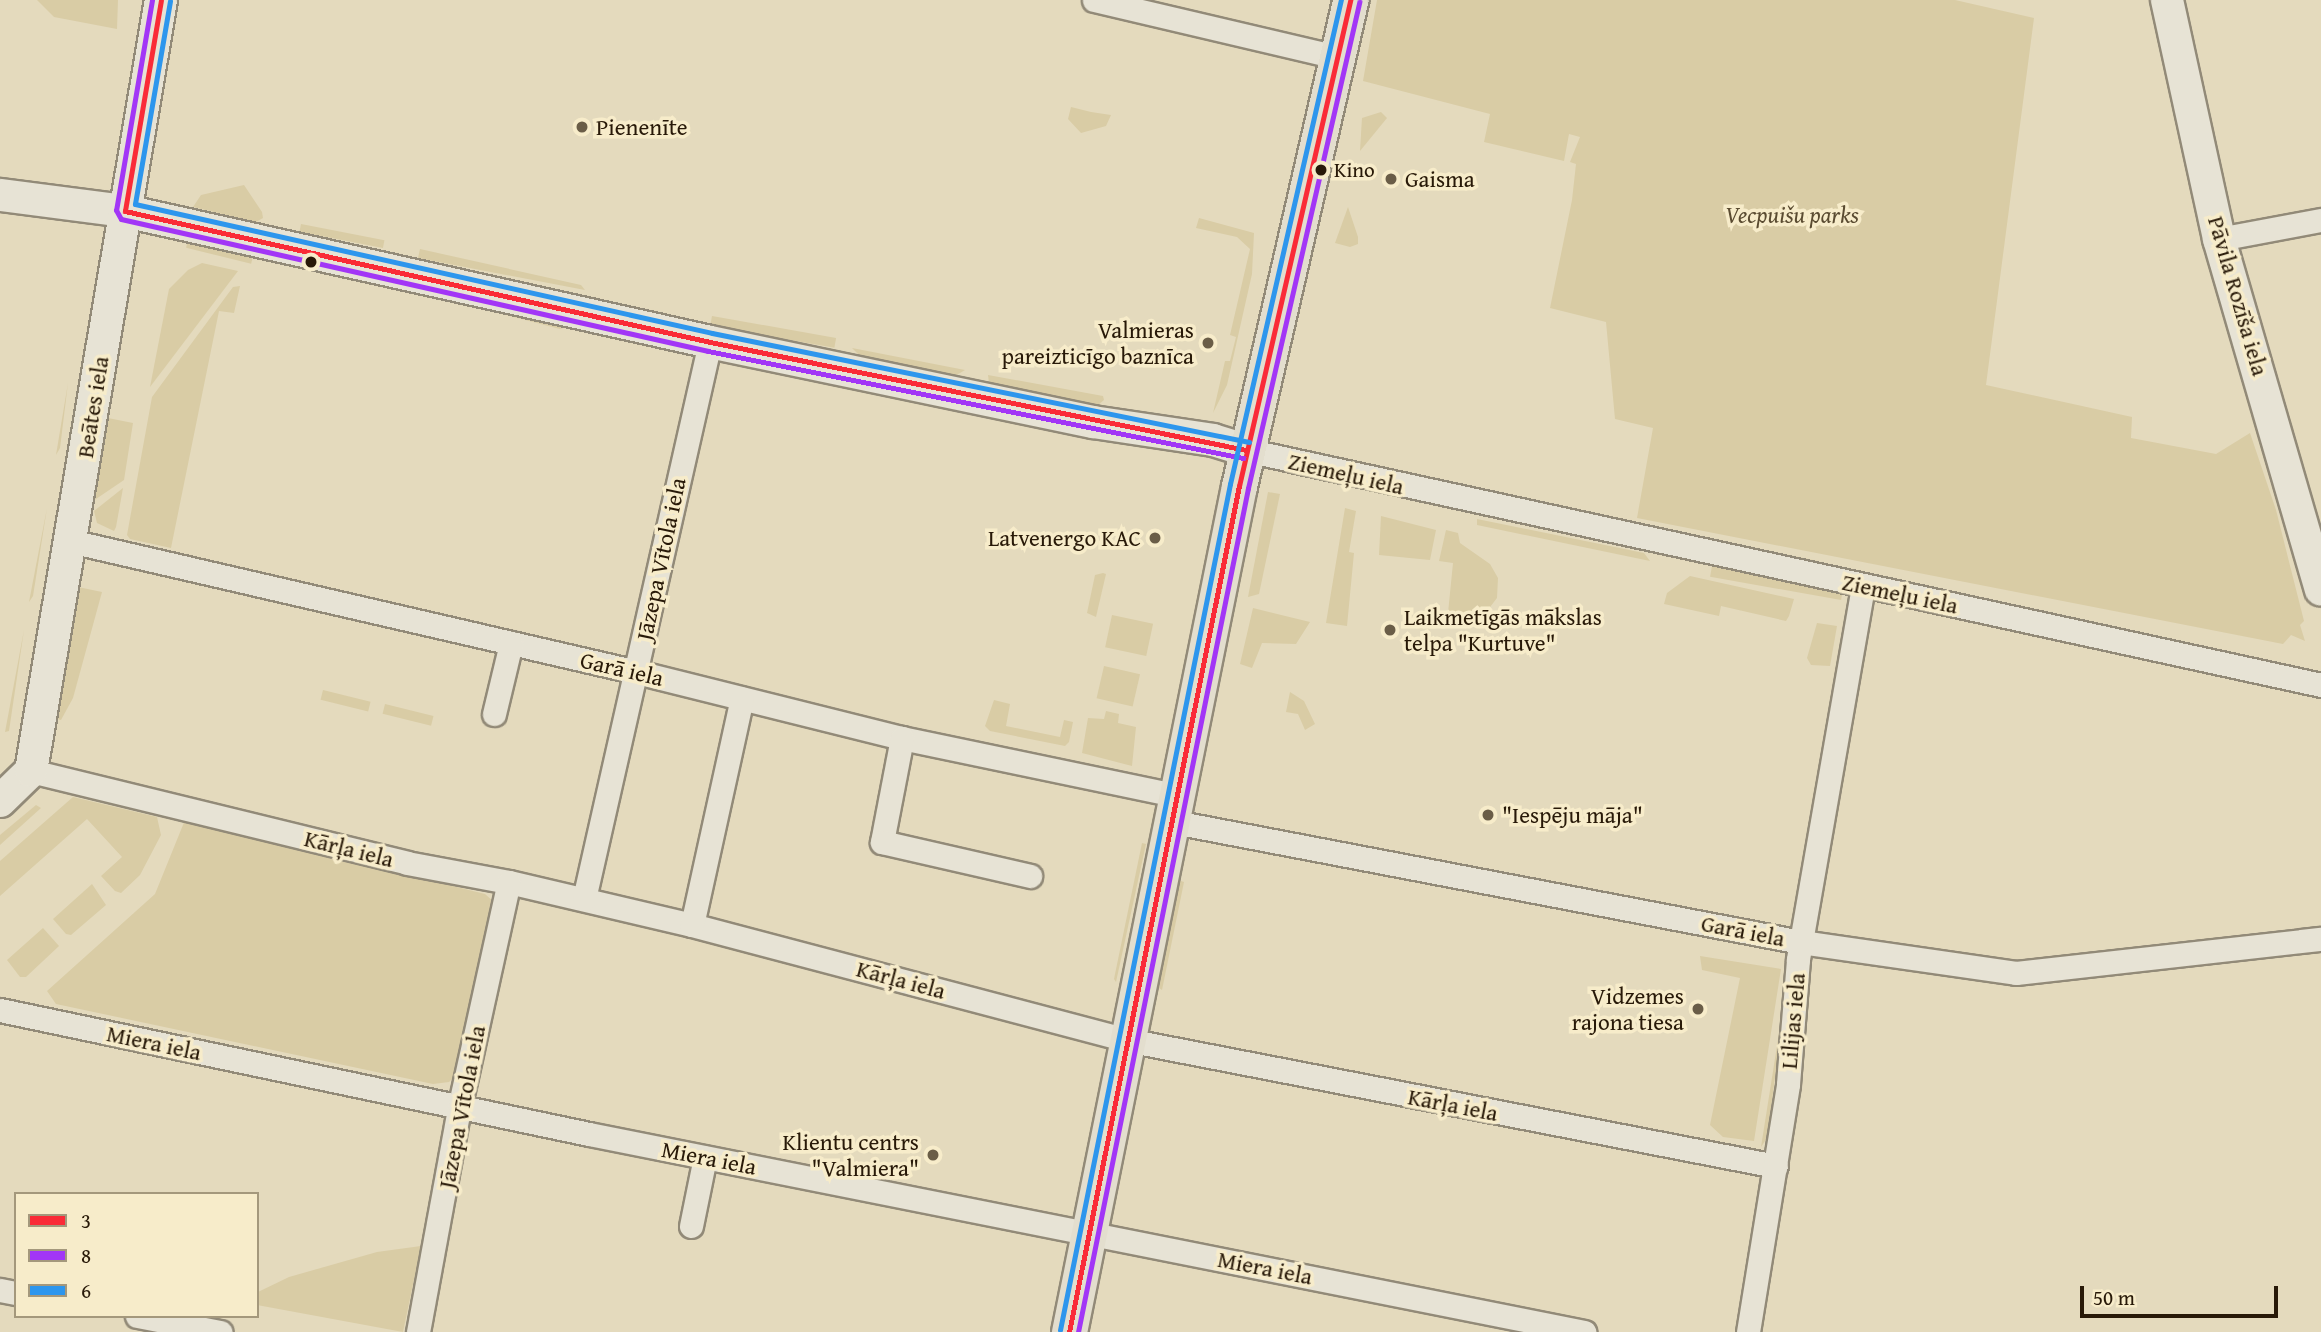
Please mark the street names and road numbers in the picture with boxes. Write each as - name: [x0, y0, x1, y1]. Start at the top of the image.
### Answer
- street label: Pāvila Rozīša iela: [2202, 213, 2274, 379]
- street label: Beātes iela: [71, 354, 115, 460]
- street label: Ziemeļu iela: [1286, 447, 1406, 501]
- street label: Jāzepa Vītola iela: [630, 475, 692, 643]
- street label: Ziemeļu iela: [1840, 568, 1960, 620]
- street label: Garā iela: [578, 646, 666, 692]
- street label: Kārļa iela: [302, 825, 396, 873]
- street label: Garā iela: [1699, 909, 1787, 953]
- street label: Kārļa iela: [854, 955, 948, 1005]
- street label: Lilijas iela: [1775, 972, 1811, 1070]
- street label: Miera iela: [104, 1020, 204, 1066]
- street label: Jāzepa Vītola iela: [433, 1023, 491, 1191]
- street label: Kārļa iela: [1406, 1083, 1500, 1127]
- street label: Miera iela: [659, 1135, 759, 1181]
- street label: Miera iela: [1215, 1245, 1315, 1291]

